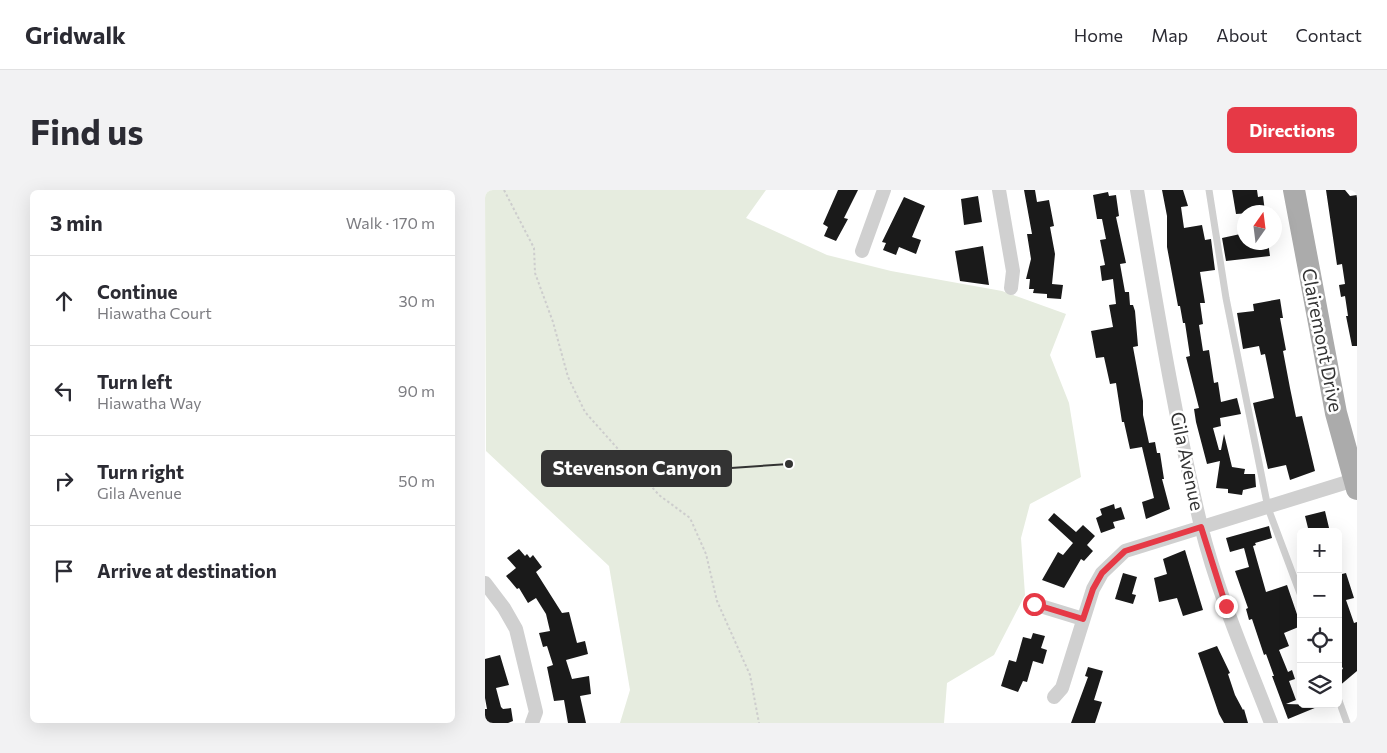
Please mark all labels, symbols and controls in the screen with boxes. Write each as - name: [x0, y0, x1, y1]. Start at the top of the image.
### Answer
- text: Gridwalk: [25, 20, 126, 49]
- text: Home: [1074, 24, 1123, 46]
- text: Map: [1151, 24, 1188, 46]
- text: About: [1216, 24, 1268, 46]
- text: Contact: [1296, 24, 1362, 46]
- button: Directions: [1227, 107, 1357, 153]
- text: Find us: [30, 109, 144, 152]
- north arrow: [1237, 205, 1282, 250]
- text: 3 min: [50, 210, 103, 235]
- text: Walk · 170 m: [346, 213, 435, 232]
- street label: Clairemont Drive: [1298, 266, 1348, 414]
- text: Continue: [97, 280, 177, 303]
- icon: ahead: [50, 287, 78, 315]
- text: 30 m: [398, 291, 435, 310]
- text: Hiawatha Court: [97, 303, 212, 322]
- text: Turn left: [97, 370, 172, 393]
- icon: left: [50, 377, 78, 405]
- text: 90 m: [398, 381, 435, 400]
- text: Hiawatha Way: [97, 393, 201, 412]
- street label: Gila Avenue: [1166, 409, 1210, 513]
- callout: Stevenson Canyon: [542, 451, 731, 486]
- text: Stevenson Canyon: [552, 455, 722, 479]
- text: Turn right: [97, 460, 184, 483]
- icon: right: [50, 467, 78, 495]
- text: 50 m: [398, 471, 435, 490]
- text: Gila Avenue: [97, 483, 182, 502]
- map controls: [1297, 528, 1342, 708]
- button: +: [1297, 528, 1342, 573]
- icon: arrive: [50, 557, 78, 585]
- text: Arrive at destination: [97, 559, 277, 582]
- button: −: [1297, 573, 1342, 618]
- route start: [1023, 593, 1046, 616]
- route end: [1215, 595, 1238, 618]
- button: locate: [1297, 618, 1342, 663]
- button: layers: [1297, 663, 1342, 708]

